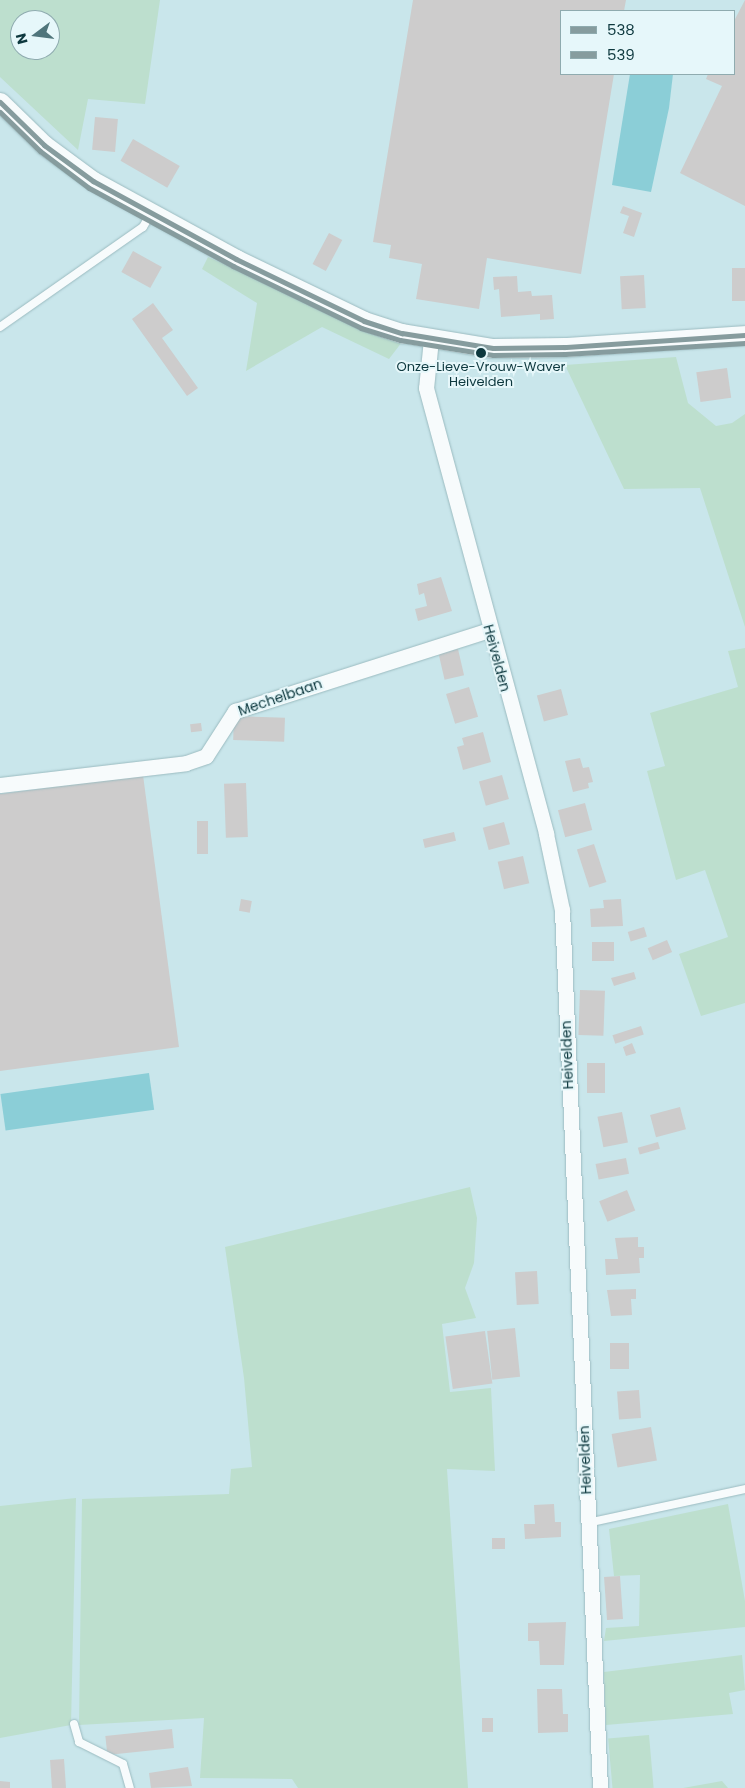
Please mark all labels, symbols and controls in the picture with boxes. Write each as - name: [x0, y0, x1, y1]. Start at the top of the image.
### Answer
- north arrow: [10, 10, 60, 60]
- legend: [560, 10, 735, 75]
- text: 538: [607, 19, 635, 40]
- text: N: [10, 31, 32, 46]
- text: 539: [607, 44, 635, 65]
- marker: Onze-Lieve-Vrouw-Waver Heivelden: [476, 348, 486, 358]
- place label: Onze-Lieve-Vrouw-Waver Heivelden: [397, 360, 565, 391]
- street label: Heivelden: [480, 623, 514, 693]
- street label: Mechelbaan: [236, 675, 324, 719]
- street label: Heivelden: [557, 1020, 577, 1090]
- street label: Heivelden: [575, 1425, 595, 1495]

